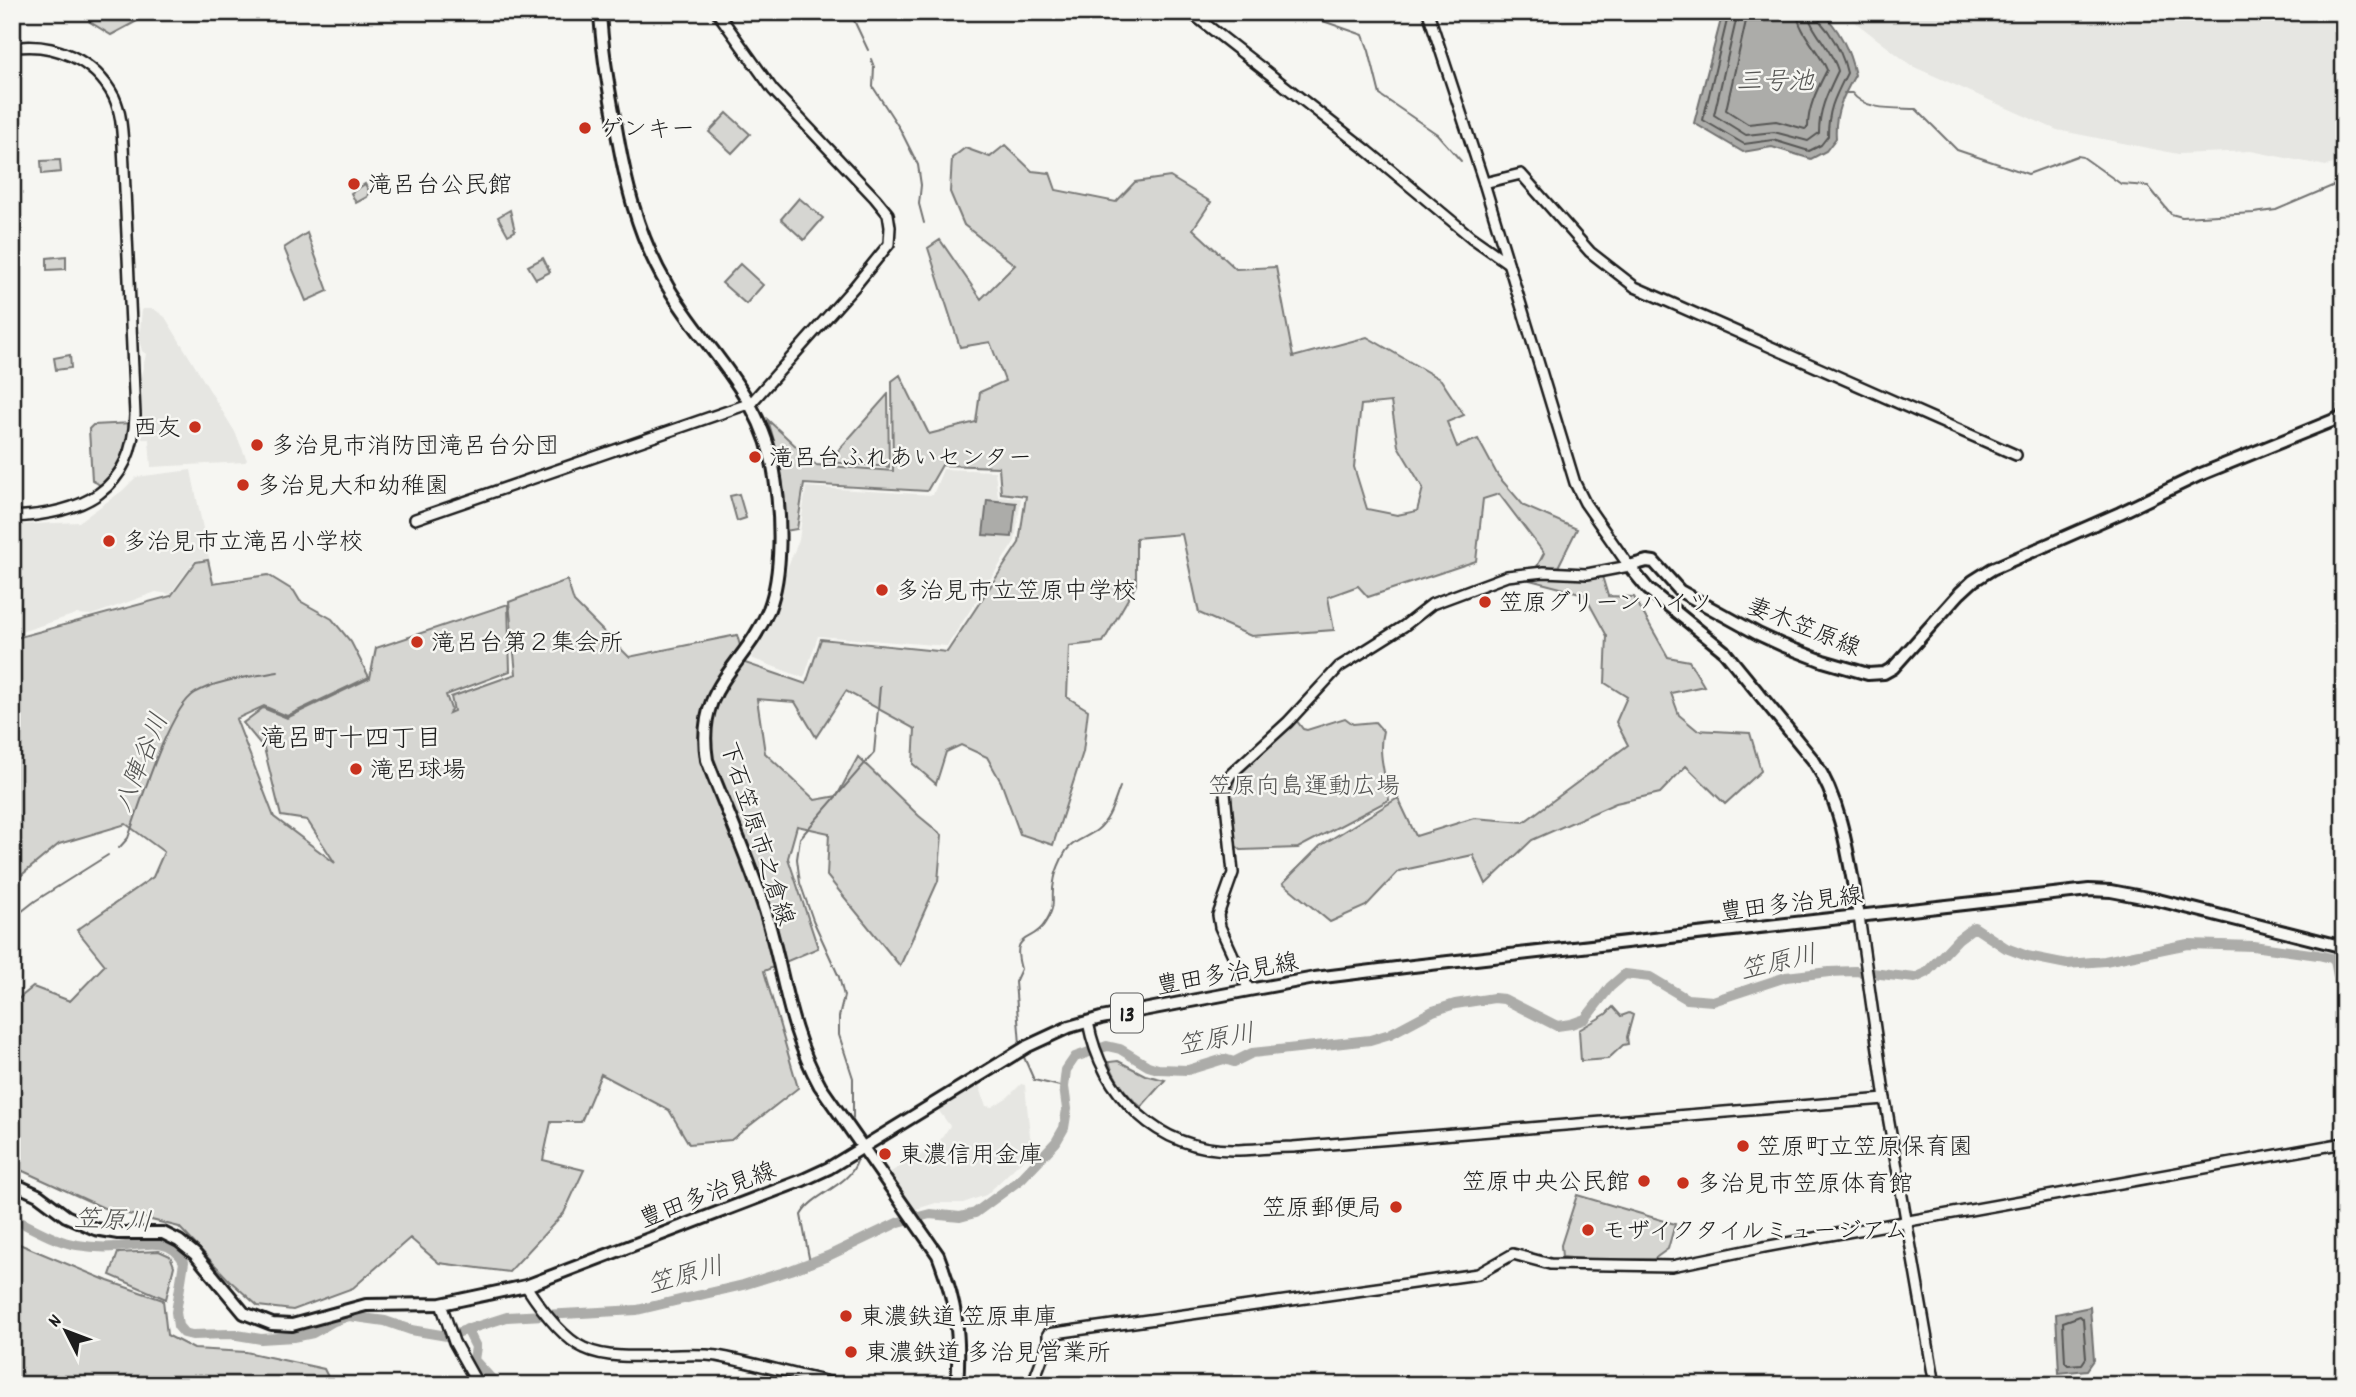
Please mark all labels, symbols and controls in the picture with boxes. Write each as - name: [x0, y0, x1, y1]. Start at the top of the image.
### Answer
- water label: 三号池: [1736, 65, 1815, 102]
- place label: ゲンキー: [599, 114, 695, 148]
- marker: ゲンキー: [577, 120, 593, 136]
- place label: 滝呂台公民館: [368, 170, 512, 204]
- marker: 滝呂台公民館: [346, 176, 362, 192]
- place label: 西友: [133, 413, 181, 447]
- marker: 西友: [187, 419, 203, 435]
- place label: 多治見市消防団滝呂台分団: [271, 431, 559, 465]
- marker: 多治見市消防団滝呂台分団: [249, 437, 265, 453]
- place label: 滝呂台ふれあいセンター: [769, 443, 1032, 477]
- marker: 滝呂台ふれあいセンター: [747, 449, 763, 465]
- place label: 多治見大和幼稚園: [257, 471, 449, 505]
- marker: 多治見大和幼稚園: [235, 477, 251, 493]
- place label: 多治見市立滝呂小学校: [123, 527, 363, 561]
- marker: 多治見市立滝呂小学校: [101, 533, 117, 549]
- place label: 多治見市立笠原中学校: [896, 576, 1136, 610]
- marker: 多治見市立笠原中学校: [874, 582, 890, 598]
- place label: 笠原グリーンハイツ: [1499, 588, 1713, 622]
- street label: 妻木笠原線: [1741, 591, 1865, 667]
- marker: 笠原グリーンハイツ: [1477, 594, 1493, 610]
- place label: 滝呂台第２集会所: [431, 628, 623, 662]
- marker: 滝呂台第２集会所: [409, 634, 425, 650]
- water label: 八陣谷川: [107, 708, 180, 818]
- district label: 滝呂町十四丁目: [260, 722, 442, 759]
- street label: 下石笠原市之倉線: [709, 737, 801, 930]
- place label: 滝呂球場: [370, 755, 466, 789]
- marker: 滝呂球場: [348, 761, 364, 777]
- park label: 笠原向島運動広場: [1208, 771, 1400, 805]
- street label: 豊田多治見線: [1718, 880, 1865, 932]
- water label: 笠原川: [1737, 938, 1821, 991]
- street label: 豊田多治見線: [1154, 947, 1301, 1005]
- road number: 13: [1111, 994, 1143, 1032]
- water label: 笠原川: [1175, 1016, 1258, 1066]
- place label: 笠原町立笠原保育園: [1757, 1132, 1973, 1166]
- marker: 笠原町立笠原保育園: [1735, 1138, 1751, 1154]
- place label: 東濃信用金庫: [899, 1140, 1043, 1174]
- marker: 東濃信用金庫: [877, 1146, 893, 1162]
- street label: 豊田多治見線: [635, 1155, 781, 1238]
- place label: 笠原中央公民館: [1462, 1167, 1630, 1201]
- place label: 多治見市笠原体育館: [1697, 1169, 1913, 1203]
- marker: 笠原中央公民館: [1636, 1173, 1652, 1189]
- marker: 多治見市笠原体育館: [1675, 1175, 1691, 1191]
- place label: 笠原郵便局: [1262, 1193, 1382, 1227]
- marker: 笠原郵便局: [1388, 1199, 1404, 1215]
- water label: 笠原川: [73, 1202, 153, 1243]
- place label: モザイクタイルミュージアム: [1602, 1216, 1908, 1250]
- marker: モザイクタイルミュージアム: [1580, 1222, 1596, 1238]
- water label: 笠原川: [643, 1249, 728, 1305]
- north arrow: [32, 1296, 102, 1366]
- place label: 東濃鉄道 笠原車庫: [860, 1302, 1058, 1336]
- marker: 東濃鉄道 笠原車庫: [838, 1308, 854, 1324]
- text: N: [43, 1309, 69, 1334]
- place label: 東濃鉄道 多治見営業所: [865, 1338, 1111, 1372]
- marker: 東濃鉄道 多治見営業所: [843, 1344, 859, 1360]

